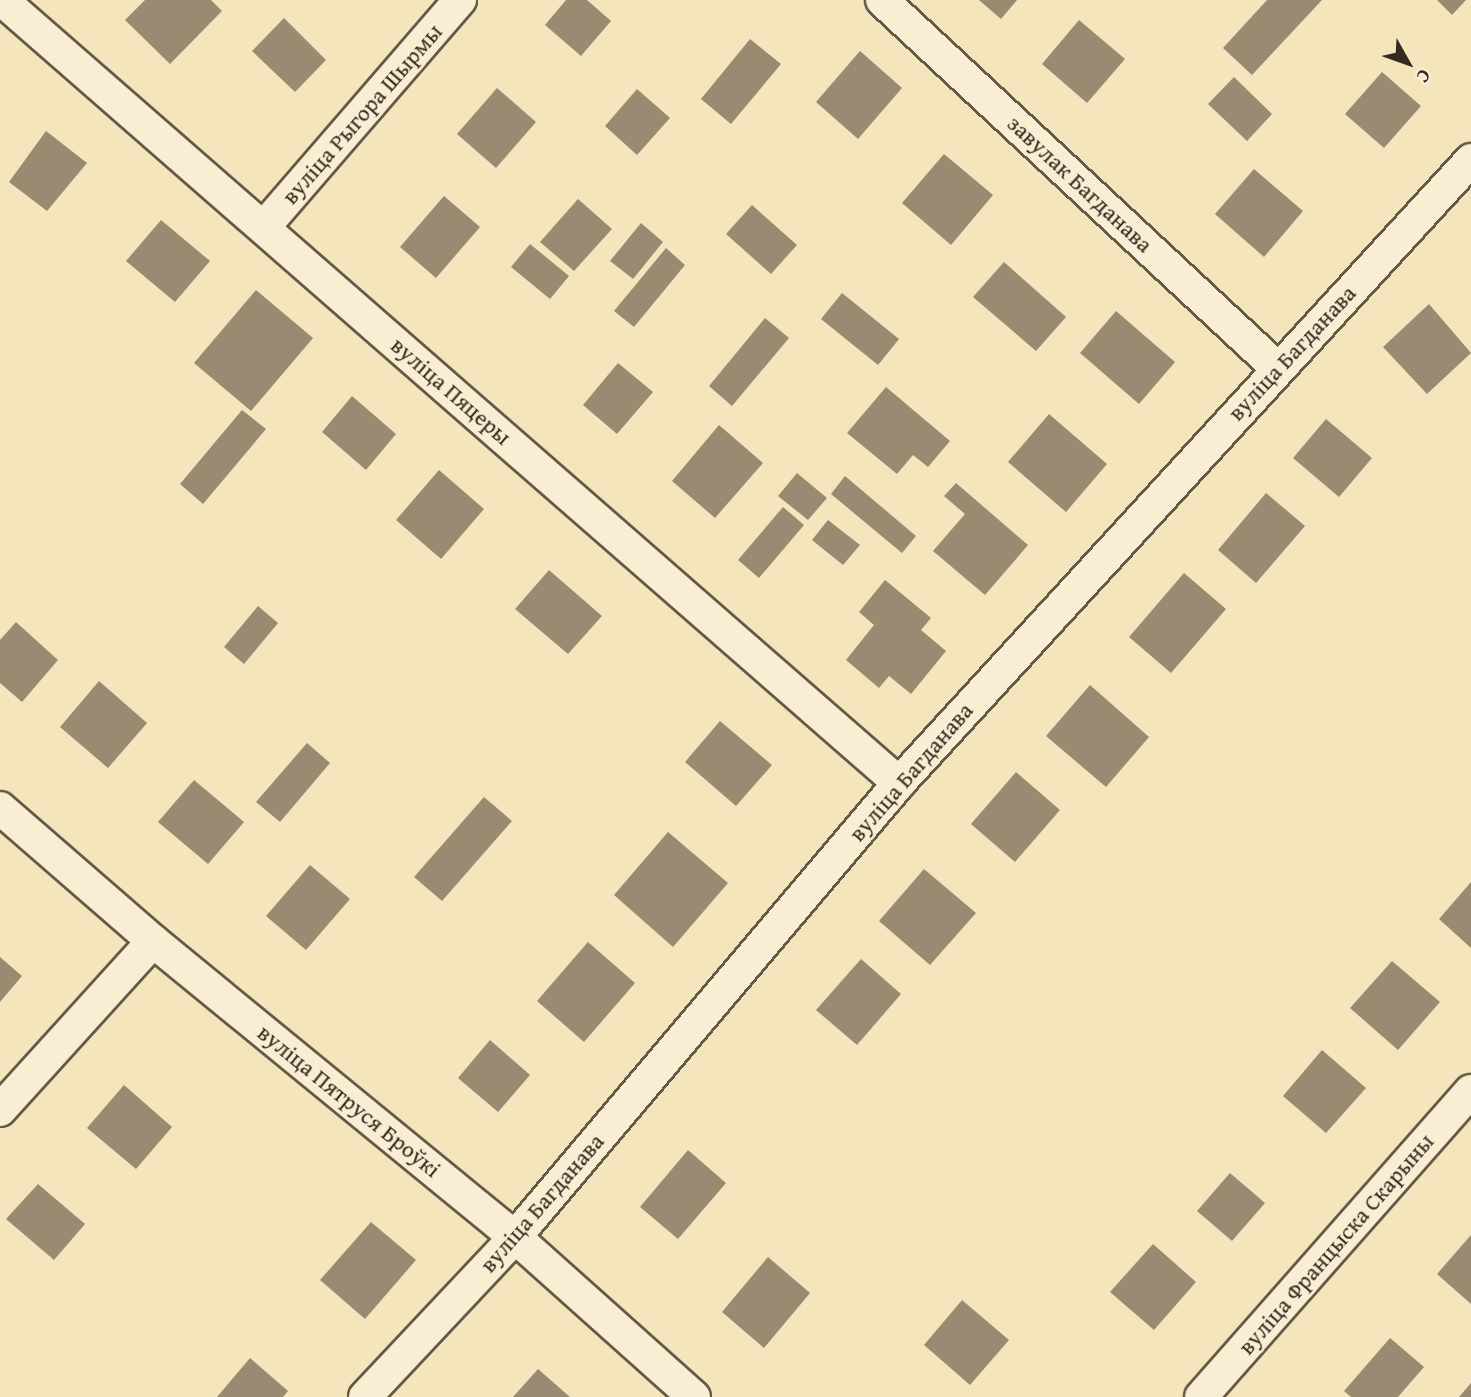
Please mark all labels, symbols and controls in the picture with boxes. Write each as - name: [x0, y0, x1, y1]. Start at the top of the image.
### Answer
- street label: вуліца Рыгора Шырмы: [276, 18, 448, 210]
- north arrow: [1373, 28, 1443, 98]
- text: С: [1410, 63, 1438, 90]
- street label: завулак Багданава: [1002, 110, 1158, 258]
- street label: вуліца Багданава: [1222, 280, 1362, 426]
- street label: вуліца Пяцеры: [385, 331, 517, 451]
- street label: вуліца Багданава: [843, 697, 979, 847]
- street label: вуліца Пятруся Броўкі: [252, 1019, 446, 1183]
- street label: вуліца Багданава: [474, 1128, 610, 1278]
- street label: вуліца Францыска Скарыны: [1233, 1128, 1439, 1360]

